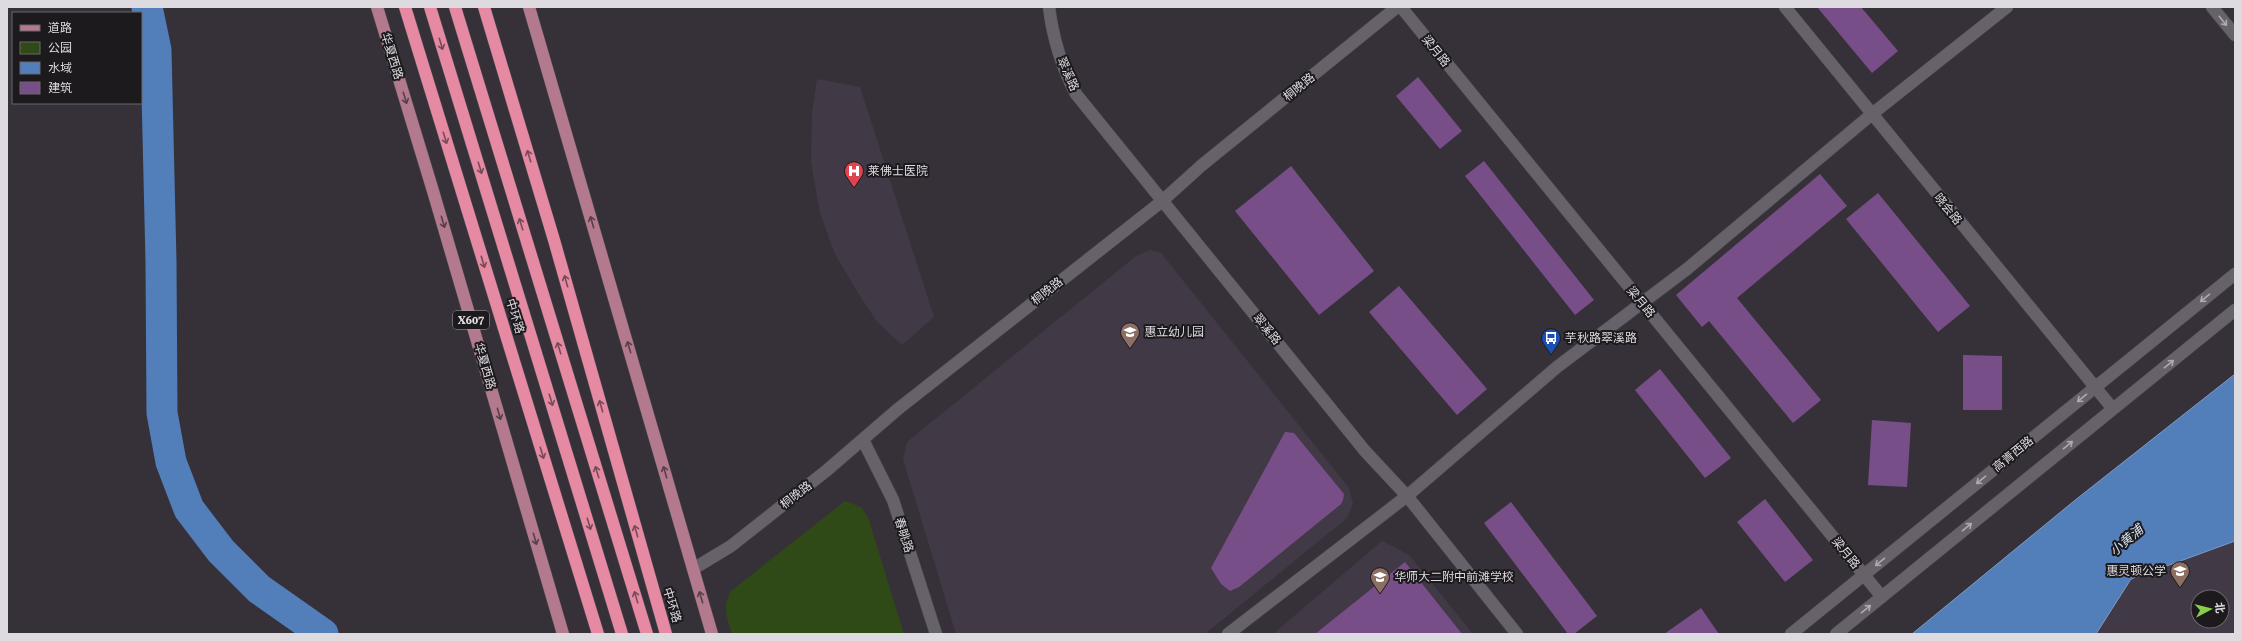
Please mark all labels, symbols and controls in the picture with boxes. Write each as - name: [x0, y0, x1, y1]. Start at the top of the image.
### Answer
- legend: [12, 12, 142, 104]
- one-way arrow: [2219, 16, 2228, 27]
- text: 道路: [48, 21, 72, 35]
- street label: 华夏西路: [378, 31, 406, 81]
- street label: 梁月路: [1419, 33, 1453, 69]
- one-way arrow: [438, 38, 445, 51]
- text: 公园: [48, 41, 72, 55]
- street label: 翠溪路: [1054, 55, 1082, 93]
- text: 水域: [48, 61, 72, 75]
- street label: 桐晚路: [1281, 70, 1317, 104]
- text: 建筑: [48, 81, 72, 95]
- one-way arrow: [402, 91, 409, 104]
- one-way arrow: [442, 131, 449, 144]
- one-way arrow: [525, 150, 532, 163]
- hospital icon: 莱佛士医院: [843, 160, 865, 188]
- one-way arrow: [477, 162, 484, 175]
- place label: 莱佛士医院: [868, 164, 928, 178]
- street label: 晓会路: [1931, 191, 1965, 227]
- one-way arrow: [440, 215, 447, 228]
- one-way arrow: [588, 216, 595, 229]
- one-way arrow: [517, 218, 524, 231]
- one-way arrow: [480, 255, 487, 268]
- street label: 桐晚路: [1029, 274, 1065, 308]
- one-way arrow: [562, 275, 569, 288]
- street label: 梁月路: [1624, 284, 1658, 320]
- one-way arrow: [2199, 294, 2210, 303]
- street label: 中环路: [503, 297, 527, 335]
- road number: X607: [453, 311, 489, 329]
- street label: 翠溪路: [1250, 311, 1284, 347]
- school or university icon: 惠立幼儿园: [1119, 321, 1141, 349]
- place label: 惠立幼儿园: [1144, 325, 1204, 339]
- bus stop icon: 芋秋路翠溪路: [1540, 327, 1562, 355]
- place label: 芋秋路翠溪路: [1565, 331, 1637, 345]
- one-way arrow: [624, 340, 632, 353]
- street label: 华夏西路: [472, 341, 498, 391]
- one-way arrow: [555, 342, 562, 355]
- one-way arrow: [2164, 359, 2175, 368]
- one-way arrow: [548, 393, 555, 406]
- one-way arrow: [2077, 393, 2088, 402]
- one-way arrow: [597, 400, 604, 413]
- one-way arrow: [496, 407, 503, 420]
- street label: 高青西路: [1990, 433, 2036, 475]
- one-way arrow: [2063, 441, 2074, 450]
- one-way arrow: [539, 447, 546, 460]
- one-way arrow: [661, 465, 668, 478]
- one-way arrow: [593, 466, 600, 479]
- one-way arrow: [1976, 475, 1987, 484]
- street label: 桐晚路: [778, 478, 814, 512]
- street label: 春眺路: [892, 516, 916, 554]
- one-way arrow: [586, 517, 593, 530]
- water label: 小黄浦: [2107, 521, 2147, 559]
- one-way arrow: [1962, 523, 1973, 532]
- one-way arrow: [632, 525, 639, 538]
- one-way arrow: [532, 532, 539, 545]
- street label: 梁月路: [1829, 535, 1863, 571]
- one-way arrow: [1875, 557, 1886, 566]
- school or university icon: 惠灵顿公学: [2169, 560, 2191, 588]
- place label: 惠灵顿公学: [2106, 564, 2166, 578]
- school or university icon: 华师大二附中前滩学校: [1369, 566, 1391, 594]
- place label: 华师大二附中前滩学校: [1394, 570, 1514, 584]
- street label: 中环路: [660, 586, 684, 624]
- north arrow: [2190, 589, 2230, 629]
- one-way arrow: [632, 590, 639, 603]
- one-way arrow: [697, 590, 704, 603]
- text: 北: [2212, 602, 2227, 614]
- one-way arrow: [1861, 605, 1872, 614]

